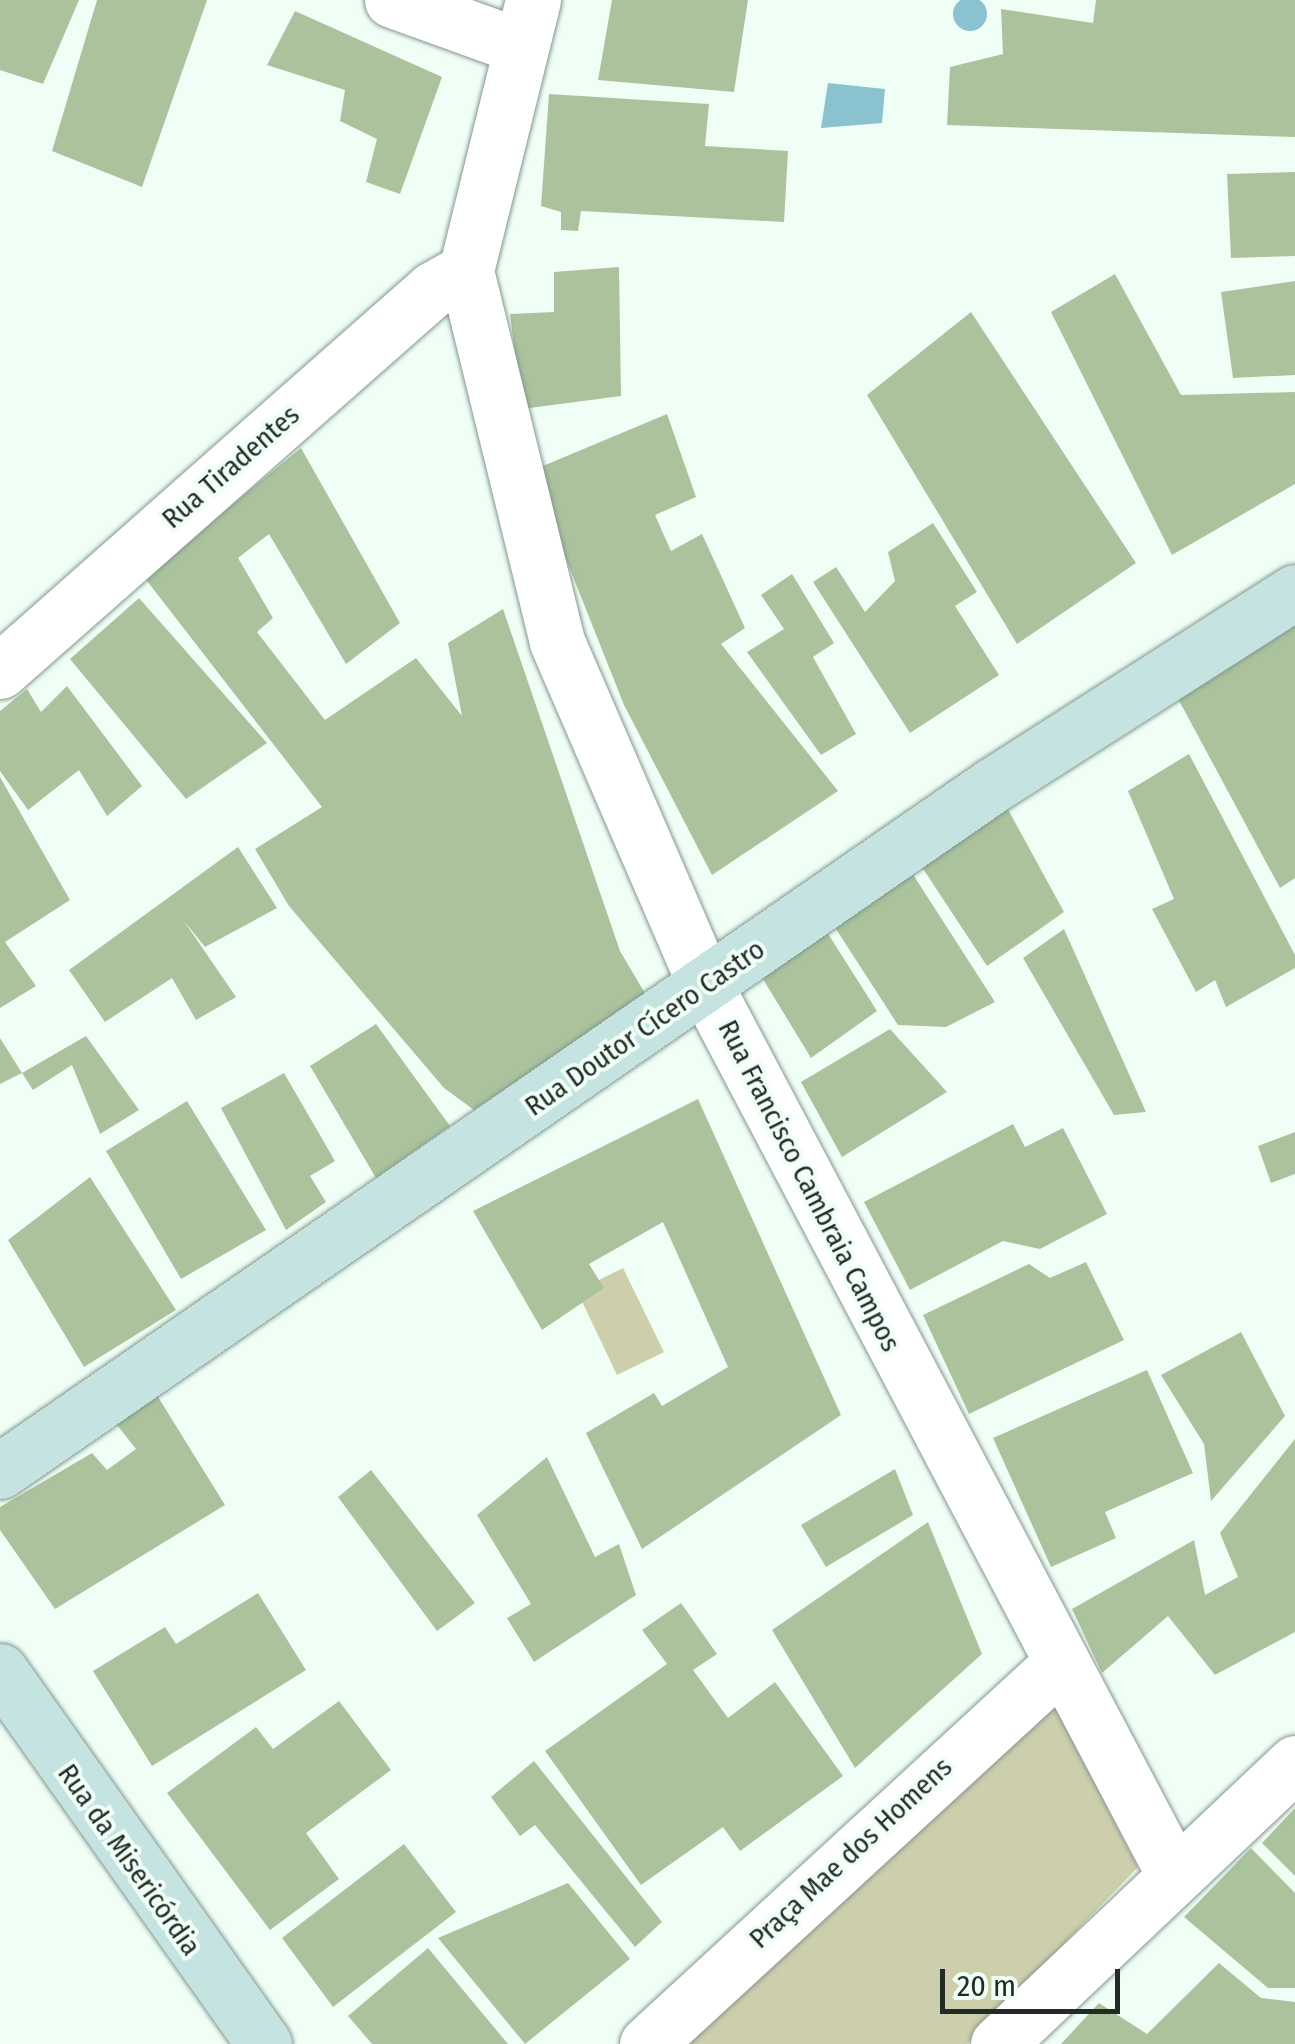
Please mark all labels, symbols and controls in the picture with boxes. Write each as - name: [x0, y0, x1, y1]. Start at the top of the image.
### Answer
- street label: Rua Tiradentes: [155, 398, 307, 536]
- street label: Rua Doutor Cícero Castro: [519, 933, 771, 1123]
- street label: Rua Francisco Cambraia Campos: [711, 1015, 907, 1357]
- street label: Praça Mae dos Homens: [743, 1750, 959, 1956]
- street label: Rua da Misericórdia: [50, 1758, 208, 1962]
- scale bar: [945, 1949, 1125, 2011]
- text: 20 m: [957, 1968, 1016, 2004]

